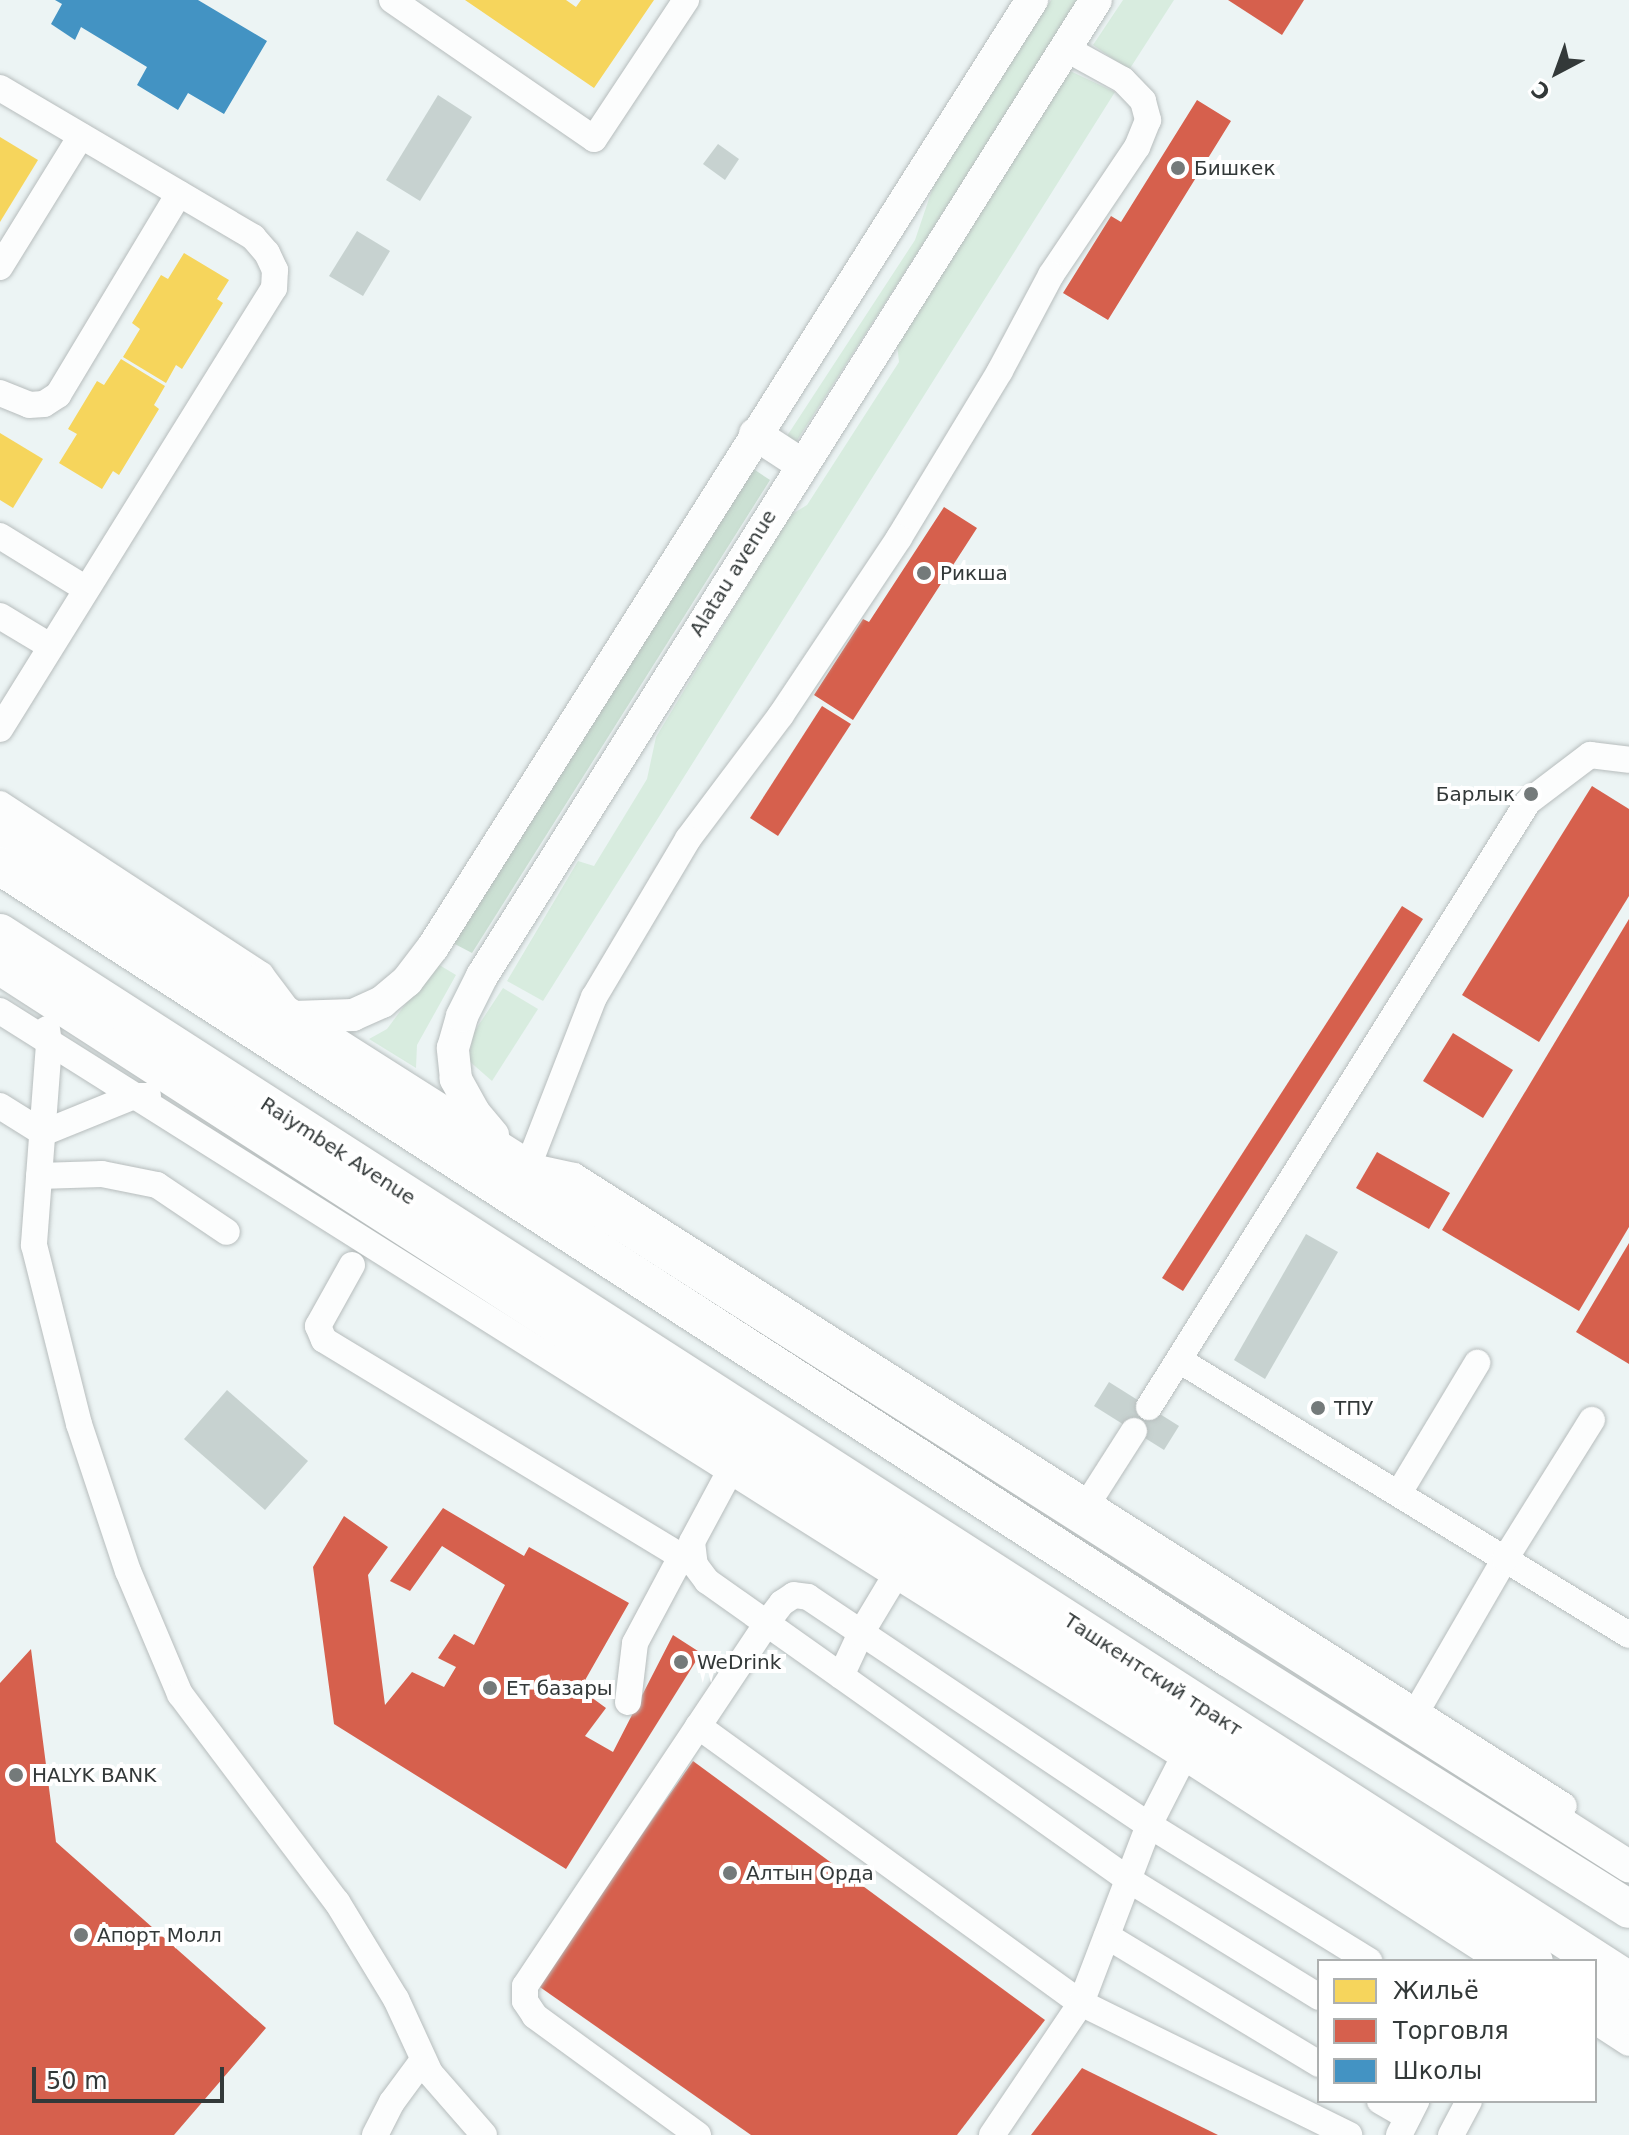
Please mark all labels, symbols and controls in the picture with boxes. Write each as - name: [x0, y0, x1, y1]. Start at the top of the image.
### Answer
- north arrow: [1517, 32, 1597, 112]
- text: С: [1527, 76, 1555, 105]
- place label: Бишкек: [1194, 156, 1275, 180]
- marker: Бишкек: [1169, 159, 1187, 177]
- street label: Alatau avenue: [684, 505, 782, 641]
- place label: Рикша: [940, 561, 1008, 585]
- marker: Рикша: [915, 564, 933, 582]
- place label: Барлык: [1436, 782, 1515, 806]
- marker: Барлык: [1522, 785, 1540, 803]
- street label: Raiymbek Avenue: [256, 1092, 420, 1210]
- place label: ТПУ: [1334, 1396, 1373, 1420]
- marker: ТПУ: [1309, 1399, 1327, 1417]
- street label: Ташкентский тракт: [1059, 1608, 1247, 1742]
- place label: WeDrink: [697, 1650, 781, 1674]
- marker: WeDrink: [672, 1653, 690, 1671]
- place label: Ет базары: [506, 1676, 613, 1700]
- marker: Ет базары: [481, 1679, 499, 1697]
- place label: HALYK BANK: [32, 1763, 156, 1787]
- marker: HALYK BANK: [7, 1766, 25, 1784]
- place label: Алтын Орда: [746, 1861, 874, 1885]
- marker: Алтын Орда: [721, 1864, 739, 1882]
- place label: Апорт Молл: [97, 1923, 222, 1947]
- marker: Апорт Молл: [72, 1926, 90, 1944]
- legend: [1317, 1959, 1597, 2103]
- text: Жильё: [1393, 1977, 1479, 2005]
- text: Торговля: [1393, 2017, 1509, 2045]
- scale bar: [36, 2051, 228, 2101]
- text: Школы: [1393, 2057, 1482, 2085]
- text: 50 m: [46, 2067, 108, 2095]

